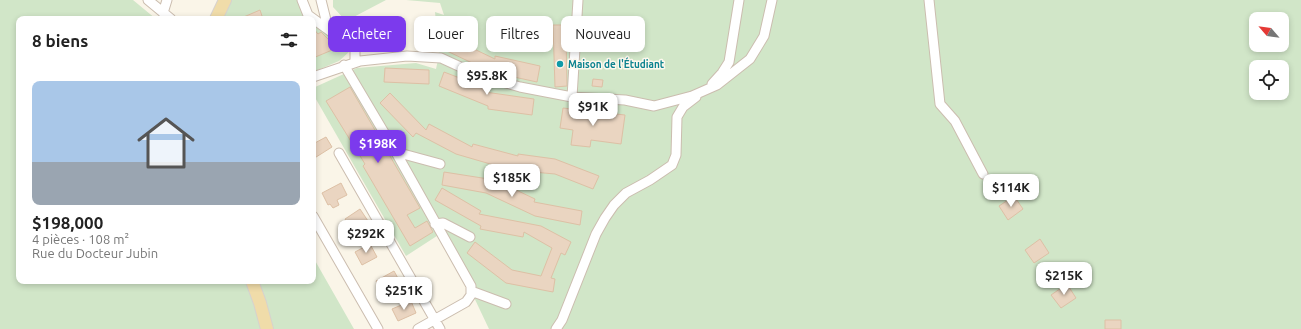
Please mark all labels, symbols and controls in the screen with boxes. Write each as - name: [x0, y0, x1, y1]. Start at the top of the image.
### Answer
- north arrow: [1249, 12, 1289, 52]
- map controls: [1249, 12, 1289, 100]
- chip: Acheter: [328, 16, 406, 52]
- chip: Louer: [414, 16, 478, 52]
- chip: Filtres: [486, 16, 553, 52]
- chip: Nouveau: [561, 16, 645, 52]
- icon: filters: [278, 29, 300, 51]
- text: 8 biens: [32, 31, 88, 50]
- place label: Maison de l'Étudiant: [568, 57, 665, 70]
- marker: Maison de l'Étudiant: [555, 59, 565, 69]
- button: locate: [1249, 60, 1289, 100]
- pin: $95.8K: [454, 62, 520, 96]
- text: $95.8K: [466, 68, 508, 82]
- pin: $91K: [569, 93, 617, 127]
- text: $91K: [578, 99, 608, 113]
- icon: home: [130, 107, 202, 179]
- pin: $198K: [350, 130, 406, 164]
- text: $198K: [359, 136, 397, 150]
- pin: $185K: [484, 164, 540, 198]
- text: $185K: [493, 170, 531, 184]
- pin: $114K: [983, 174, 1039, 208]
- text: $114K: [992, 180, 1030, 194]
- text: $198,000: [32, 213, 103, 232]
- pin: $292K: [338, 220, 394, 254]
- text: $292K: [347, 226, 385, 240]
- text: 4 pièces · 108 m²: [32, 232, 129, 246]
- text: Rue du Docteur Jubin: [32, 246, 158, 260]
- pin: $215K: [1036, 262, 1092, 296]
- text: $215K: [1045, 268, 1083, 282]
- pin: $251K: [376, 277, 432, 311]
- text: $251K: [385, 283, 423, 297]

